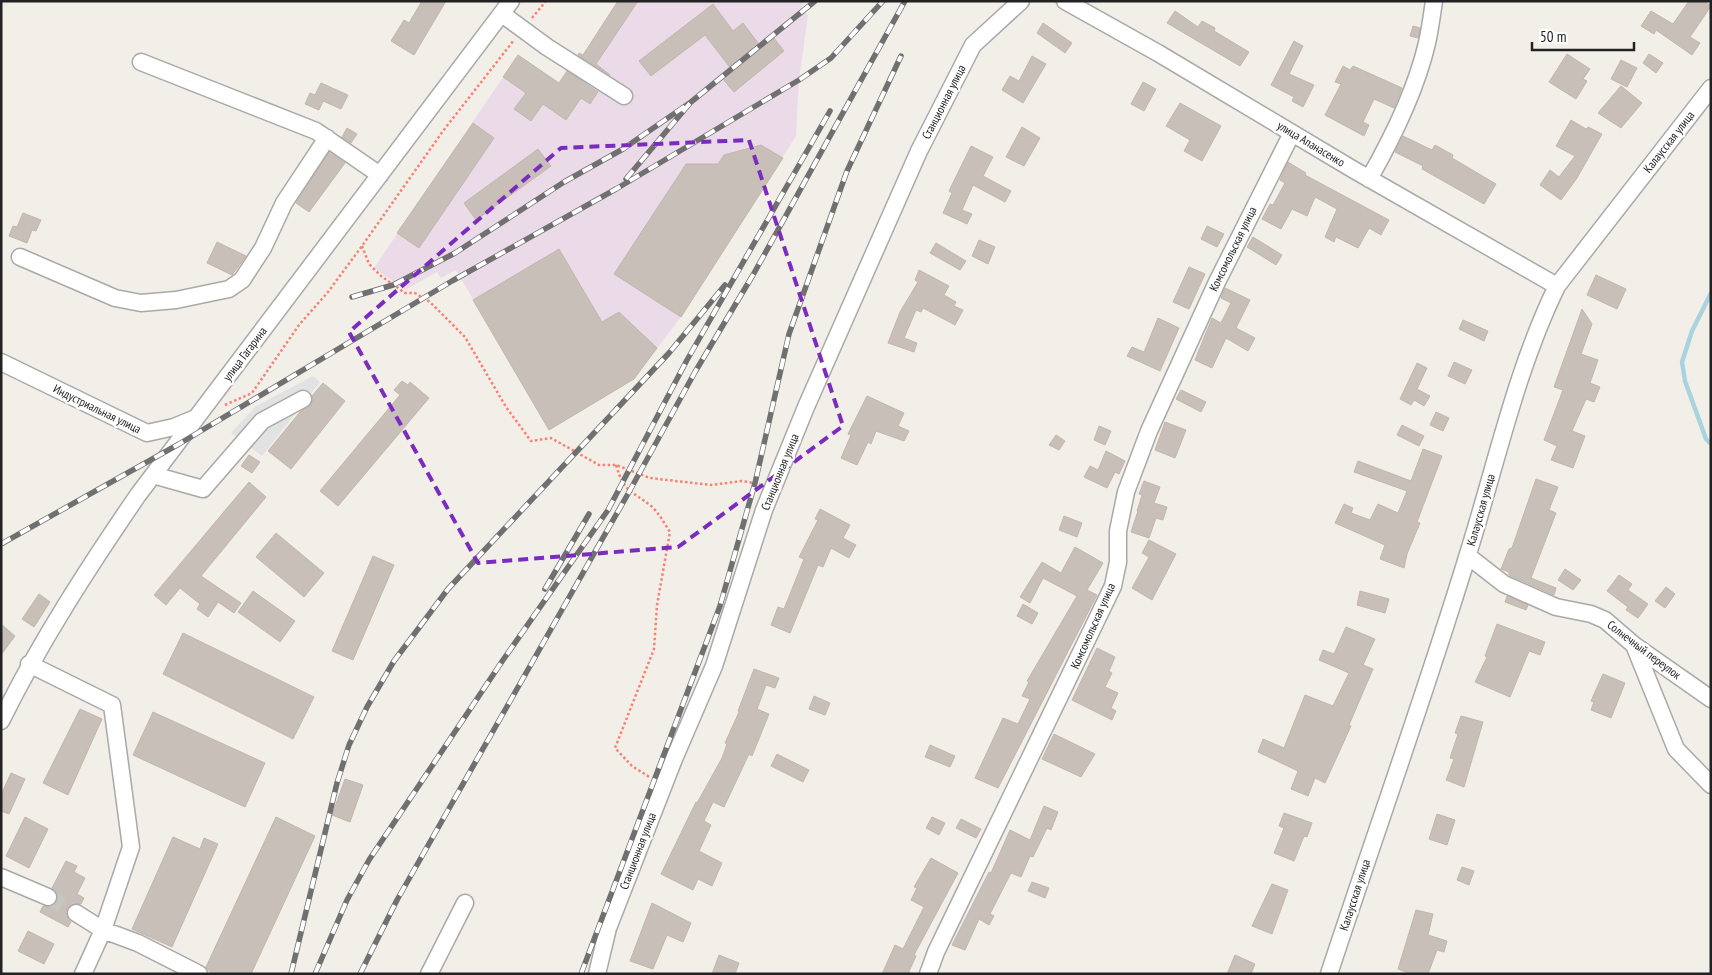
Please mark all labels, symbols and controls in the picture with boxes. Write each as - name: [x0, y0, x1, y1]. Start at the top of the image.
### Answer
- scale bar: [1532, 20, 1634, 52]
- text: 50 m: [1540, 27, 1566, 46]
- street label: Станционная улица: [918, 62, 969, 141]
- street label: Калаусская улица: [1640, 108, 1698, 176]
- street label: улица Апанасенко: [1275, 117, 1348, 170]
- street label: Комсомольская улица: [1206, 204, 1260, 294]
- street label: улица Гагарина: [219, 323, 270, 384]
- street label: Индустриальная улица: [51, 381, 144, 436]
- street label: Станционная улица: [757, 431, 802, 512]
- street label: Калаусская улица: [1463, 472, 1498, 548]
- street label: Комсомольская улица: [1067, 580, 1118, 671]
- street label: Солнечный переулок: [1604, 617, 1685, 683]
- street label: Станционная улица: [616, 810, 659, 892]
- street label: Калаусская улица: [1336, 857, 1373, 933]

